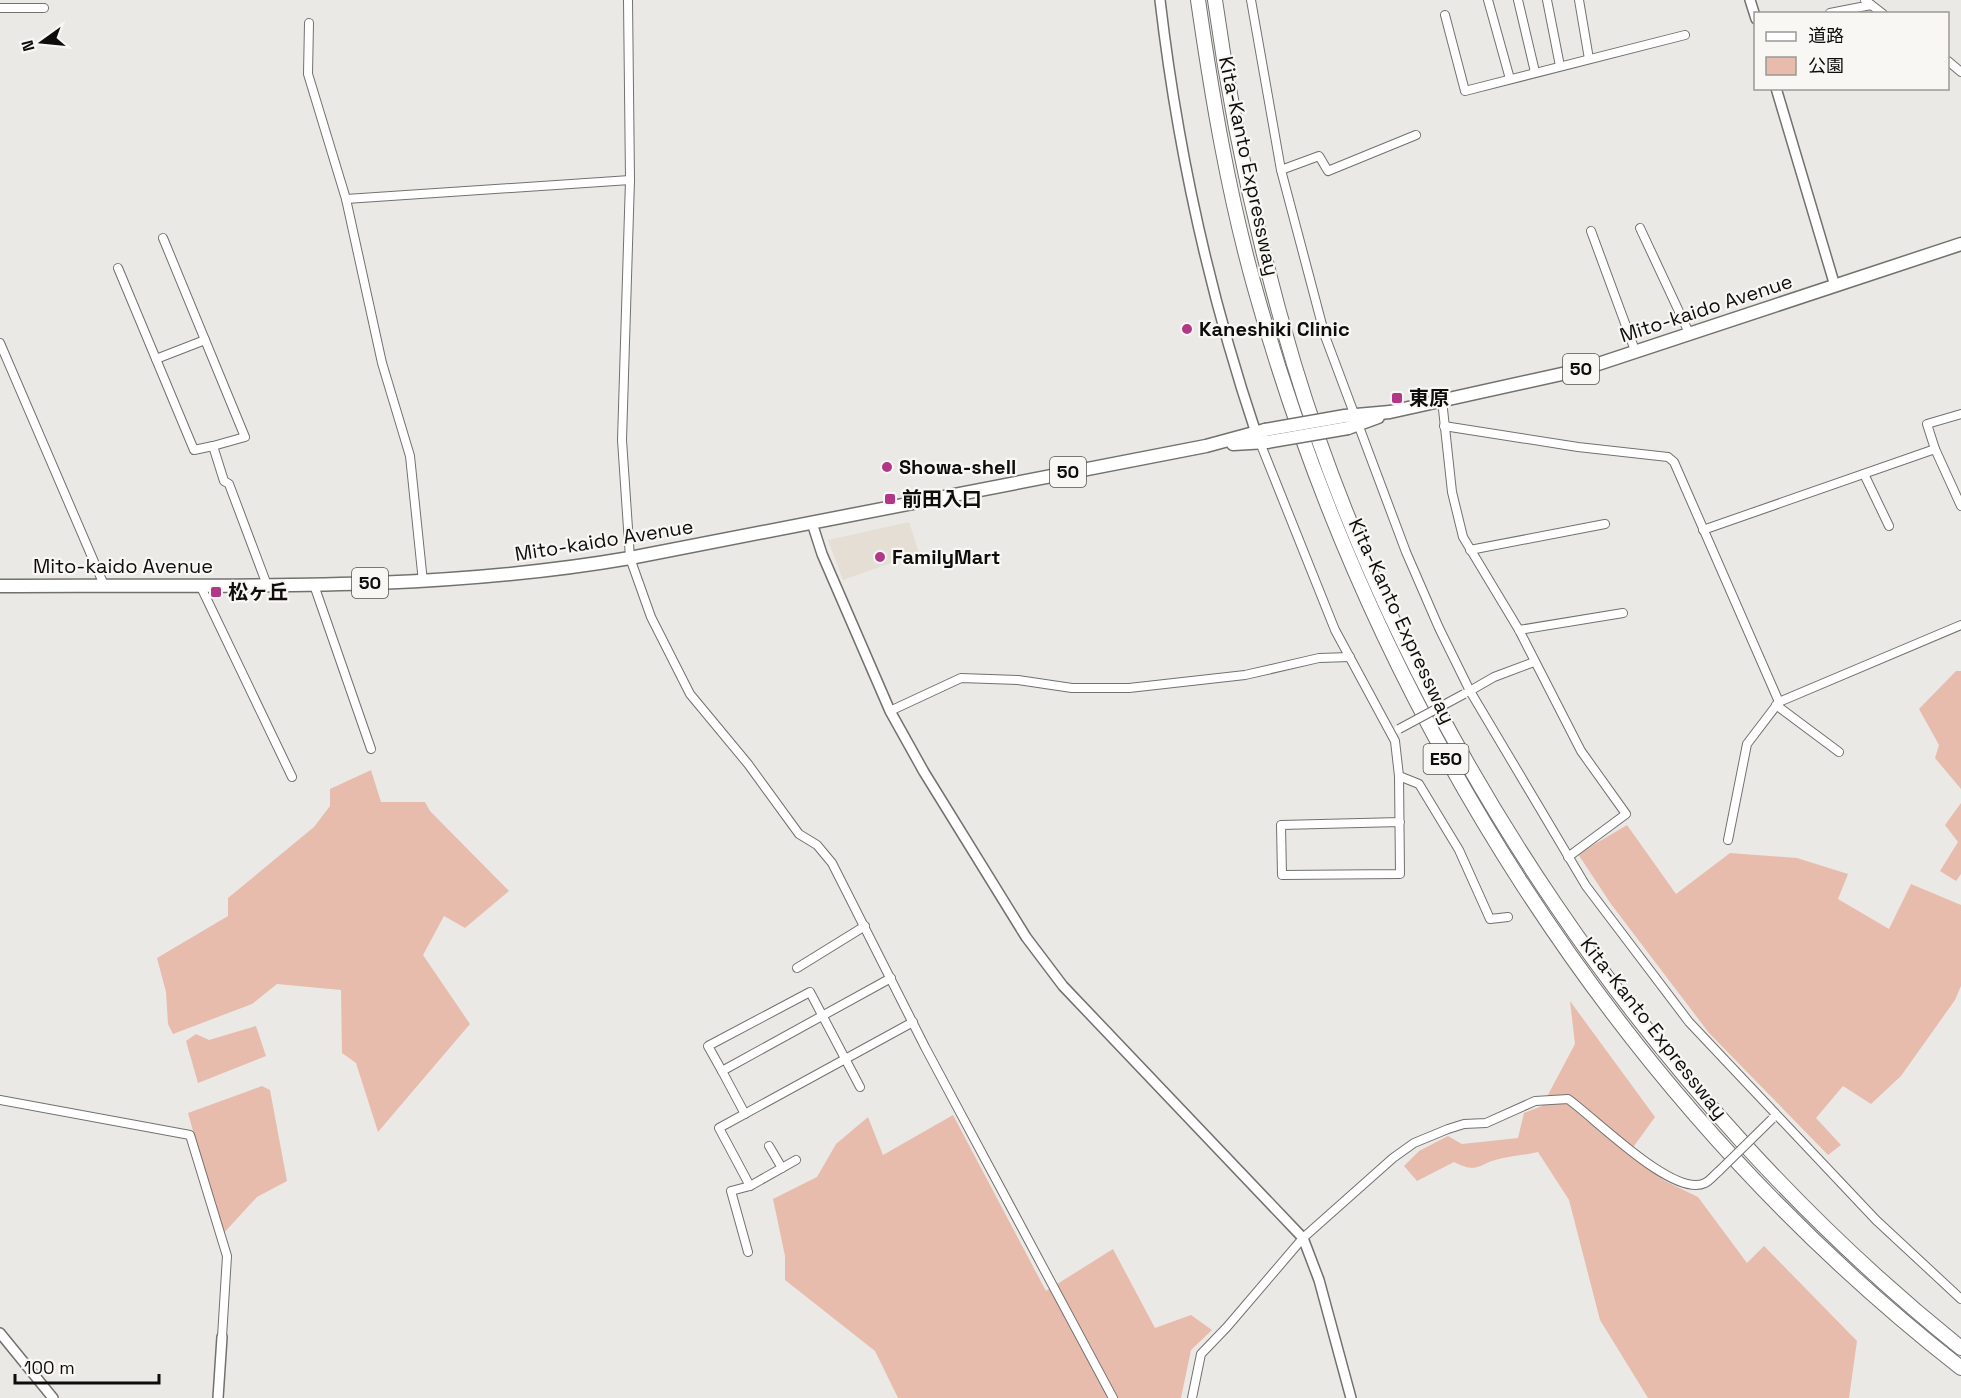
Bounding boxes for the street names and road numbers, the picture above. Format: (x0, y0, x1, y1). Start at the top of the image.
street label: Kita-Kanto Expressway (1213, 54, 1285, 278)
street label: Mito-kaido Avenue (1616, 268, 1796, 348)
road number: 50 (1563, 354, 1599, 384)
road number: 50 (1050, 457, 1086, 487)
street label: Mito-kaido Avenue (513, 513, 695, 567)
street label: Kita-Kanto Expressway (1343, 514, 1461, 728)
street label: Mito-kaido Avenue (33, 553, 213, 579)
road number: 50 (352, 568, 388, 598)
road number: E50 (1424, 744, 1468, 774)
street label: Kita-Kanto Expressway (1575, 932, 1733, 1124)

